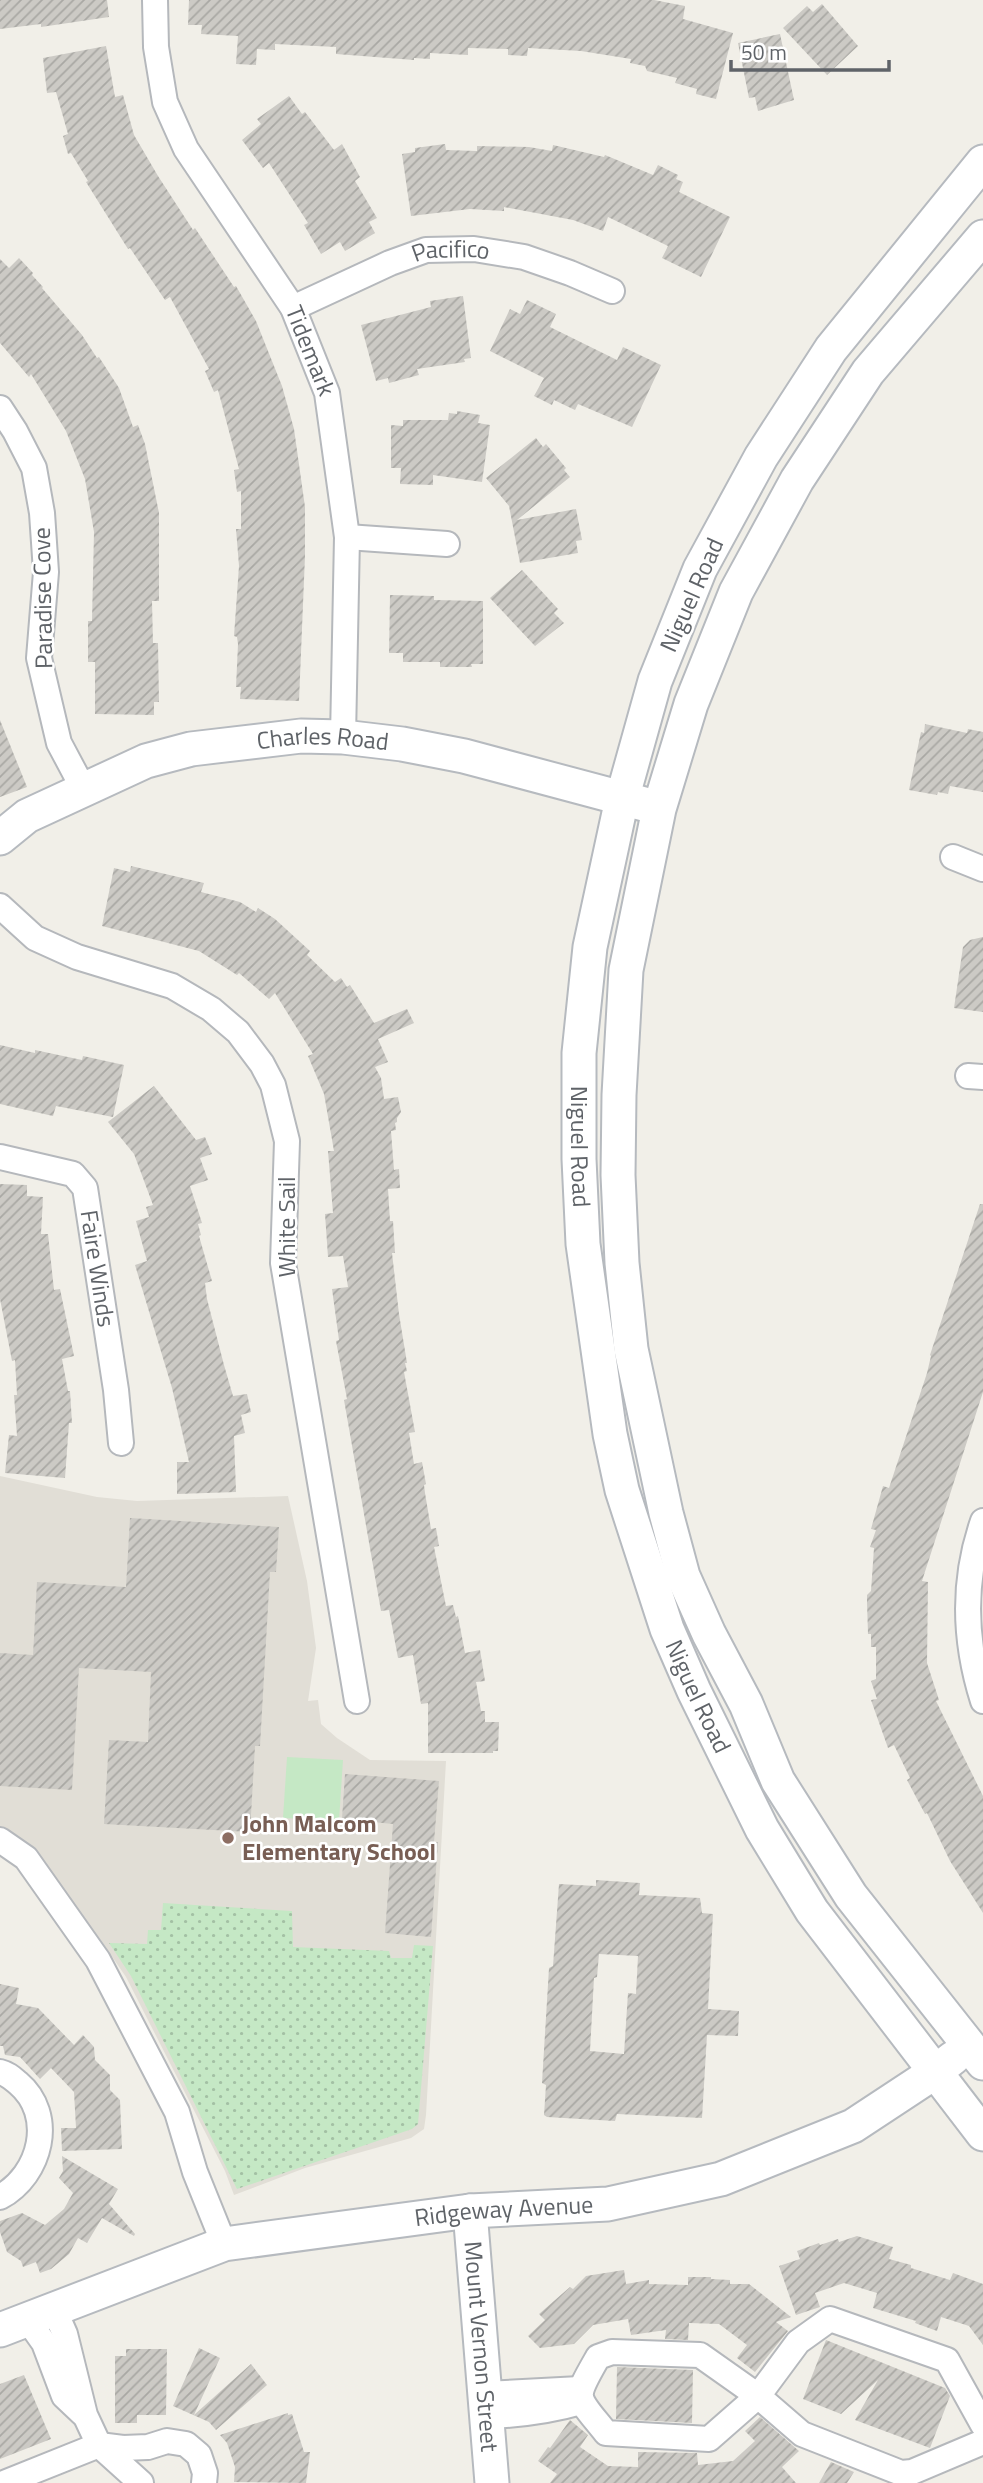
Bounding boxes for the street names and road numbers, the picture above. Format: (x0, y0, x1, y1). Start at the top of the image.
street label: Pacifico (406, 230, 493, 271)
street label: Tidemark (277, 300, 346, 402)
street label: Paradise Cove (23, 527, 61, 669)
street label: Niguel Road (650, 532, 732, 657)
street label: Charles Road (255, 717, 391, 759)
street label: Niguel Road (562, 1086, 600, 1208)
street label: White Sail (268, 1176, 304, 1278)
street label: Faire Winds (72, 1208, 125, 1330)
street label: Niguel Road (657, 1634, 741, 1759)
street label: Ridgeway Avenue (412, 2186, 594, 2235)
street label: Mount Vernon Street (455, 2240, 508, 2454)

